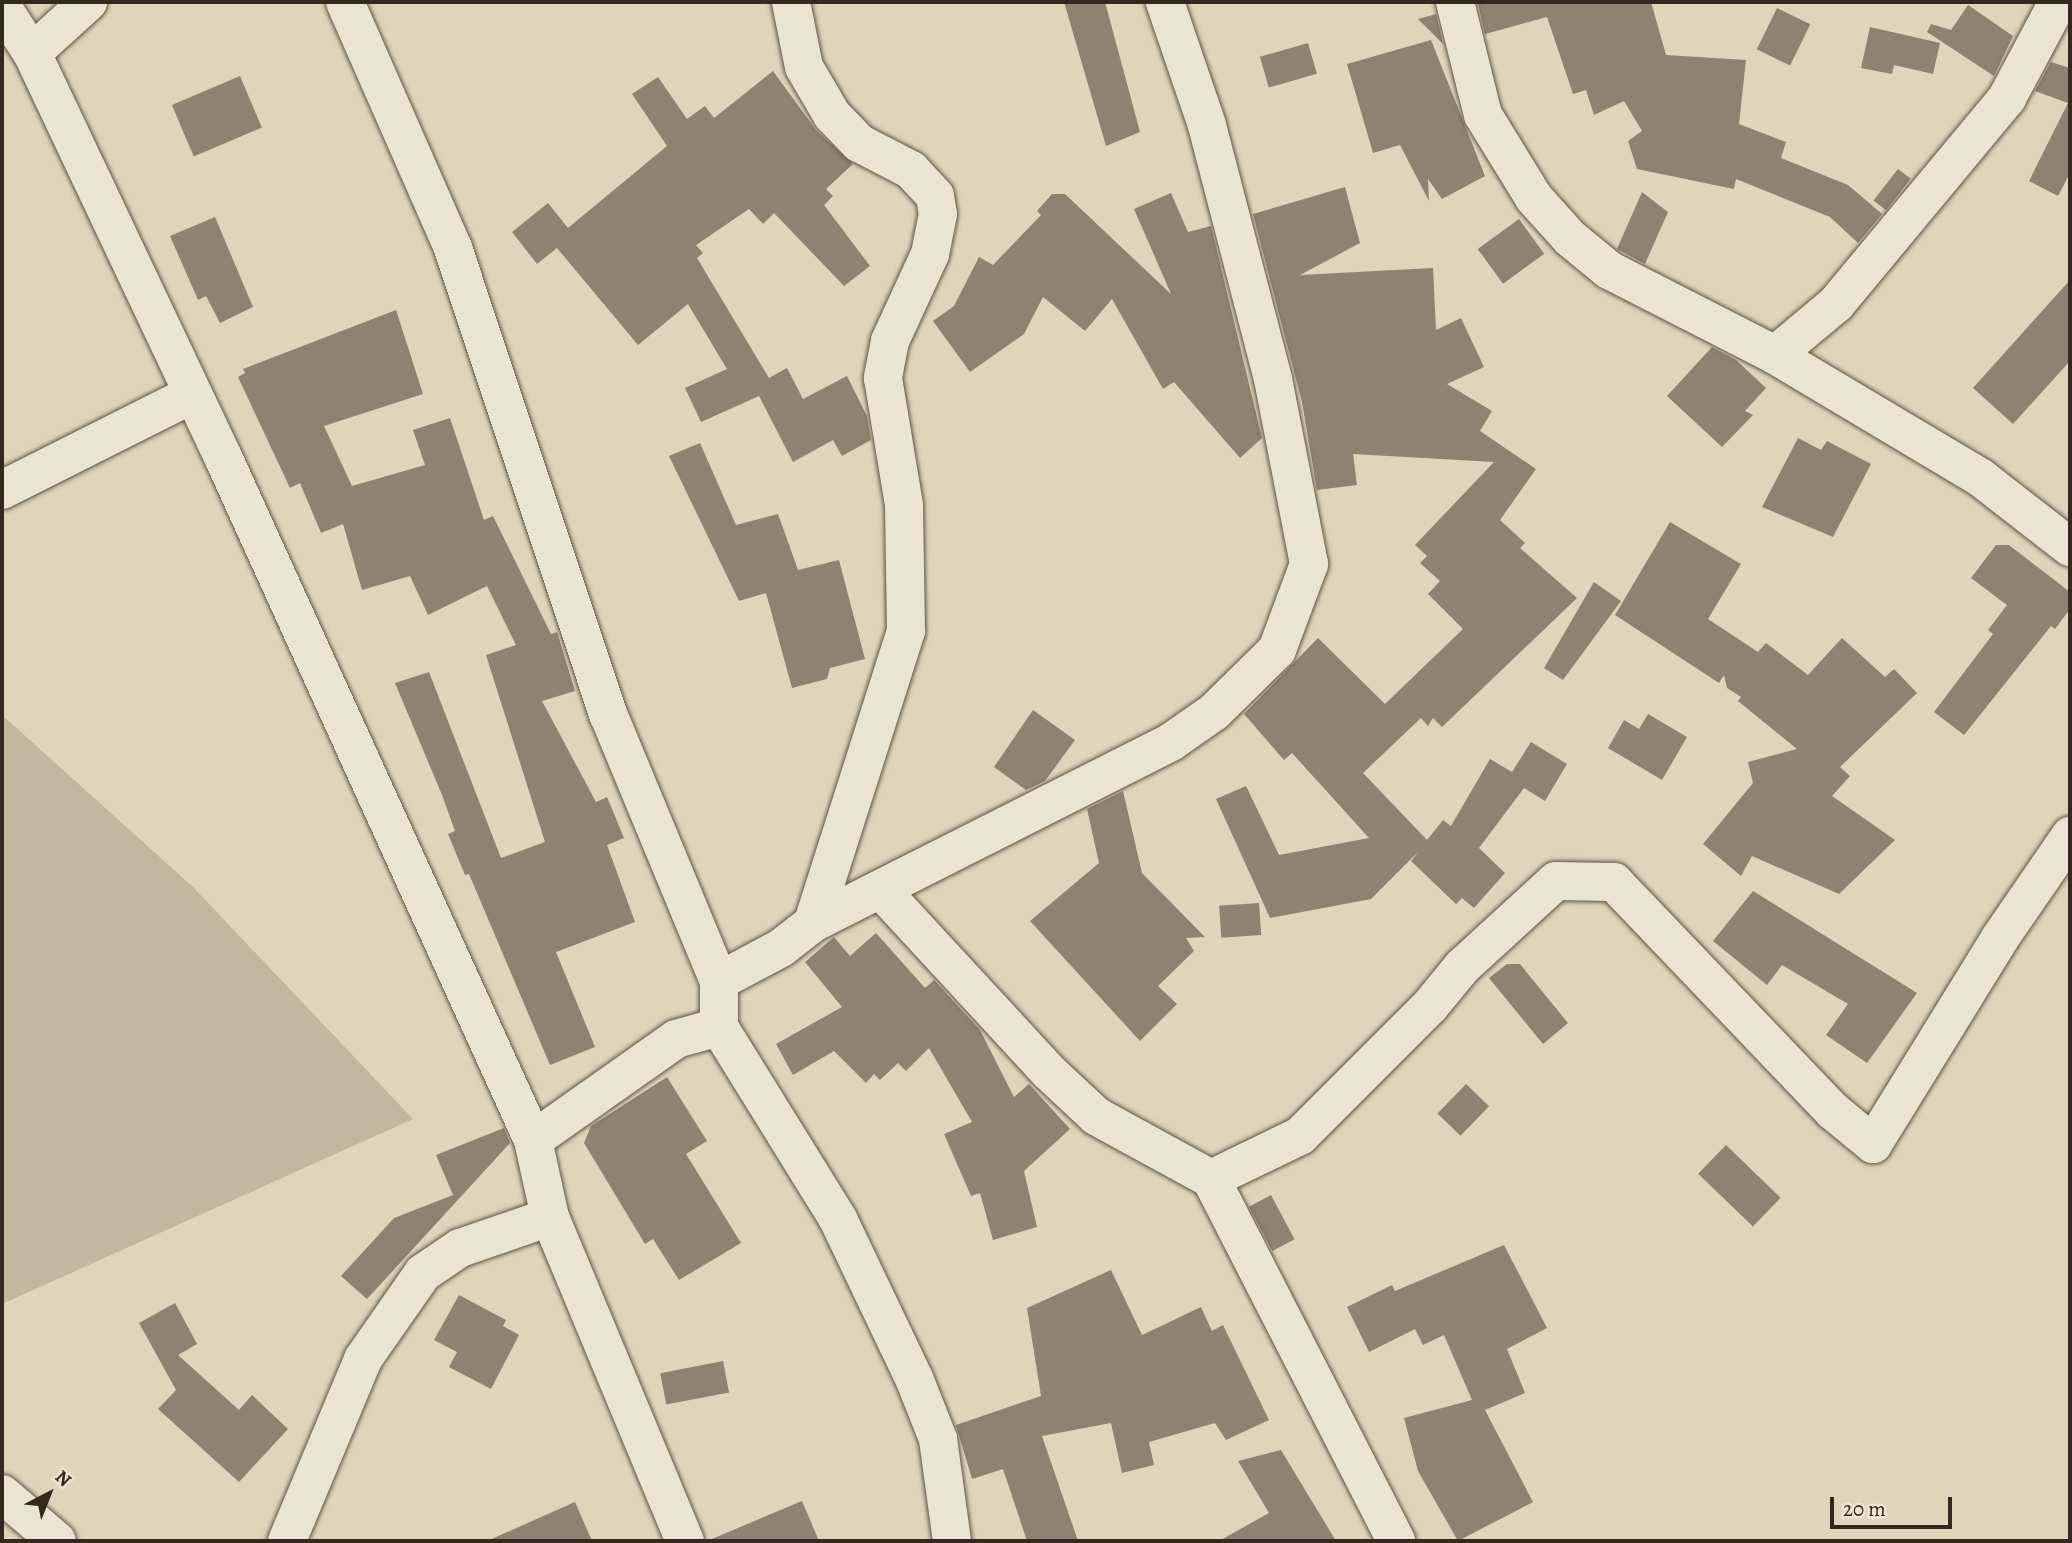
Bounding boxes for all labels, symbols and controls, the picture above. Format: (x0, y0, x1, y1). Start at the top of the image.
north arrow (14, 1459, 84, 1529)
text: N (49, 1464, 77, 1493)
scale bar (1834, 1484, 1956, 1528)
text: 20 m (1843, 1495, 1886, 1523)

